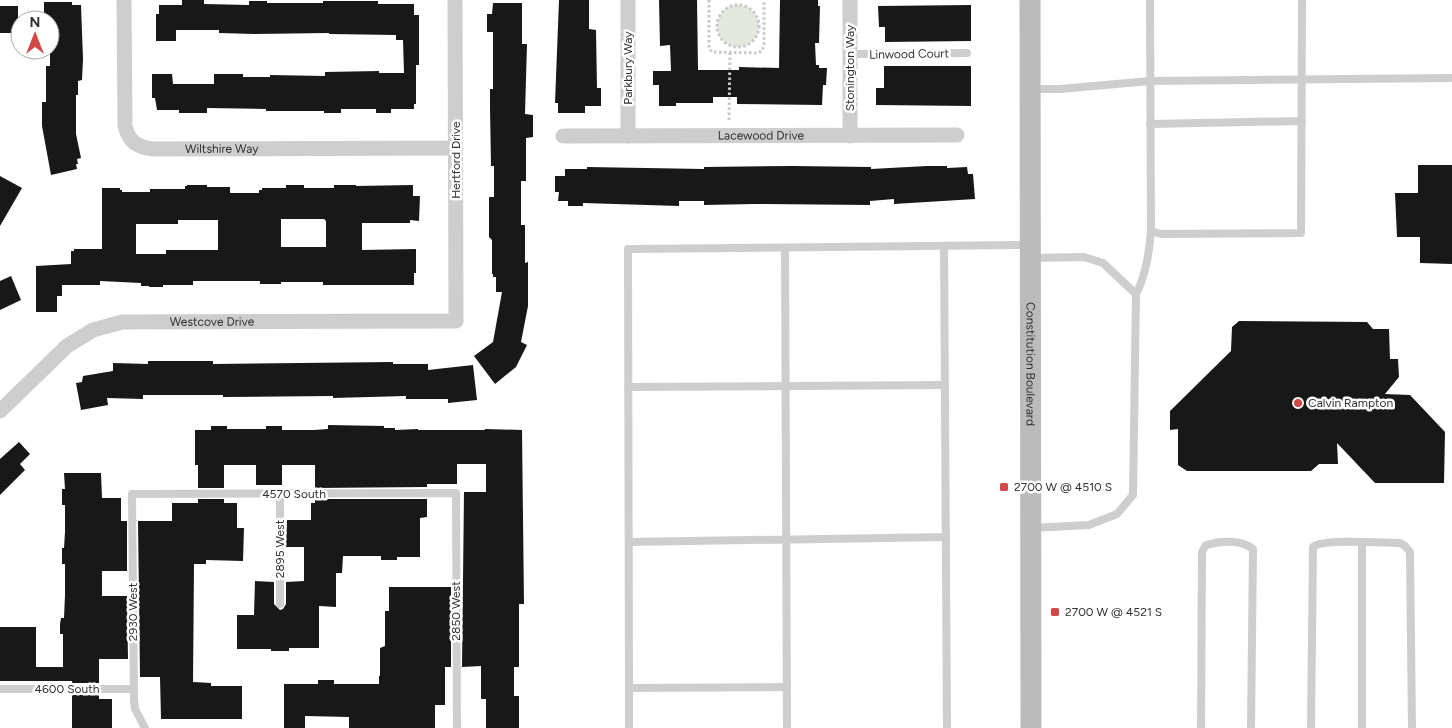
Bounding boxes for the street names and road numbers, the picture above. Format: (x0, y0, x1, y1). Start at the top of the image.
street label: Stonington Way (843, 24, 857, 111)
street label: Parkbury Way (621, 31, 635, 105)
street label: Linwood Court (869, 46, 949, 62)
street label: Hertford Drive (449, 121, 463, 199)
street label: Lacewood Drive (718, 128, 805, 143)
street label: Wiltshire Way (185, 142, 259, 156)
street label: Constitution Boulevard (1023, 302, 1038, 426)
street label: Westcove Drive (170, 315, 255, 329)
street label: 4570 South (262, 487, 326, 501)
street label: 2895 West (273, 519, 287, 578)
street label: 2850 West (449, 581, 463, 641)
street label: 2930 West (126, 582, 140, 641)
street label: 4600 South (35, 682, 100, 696)

